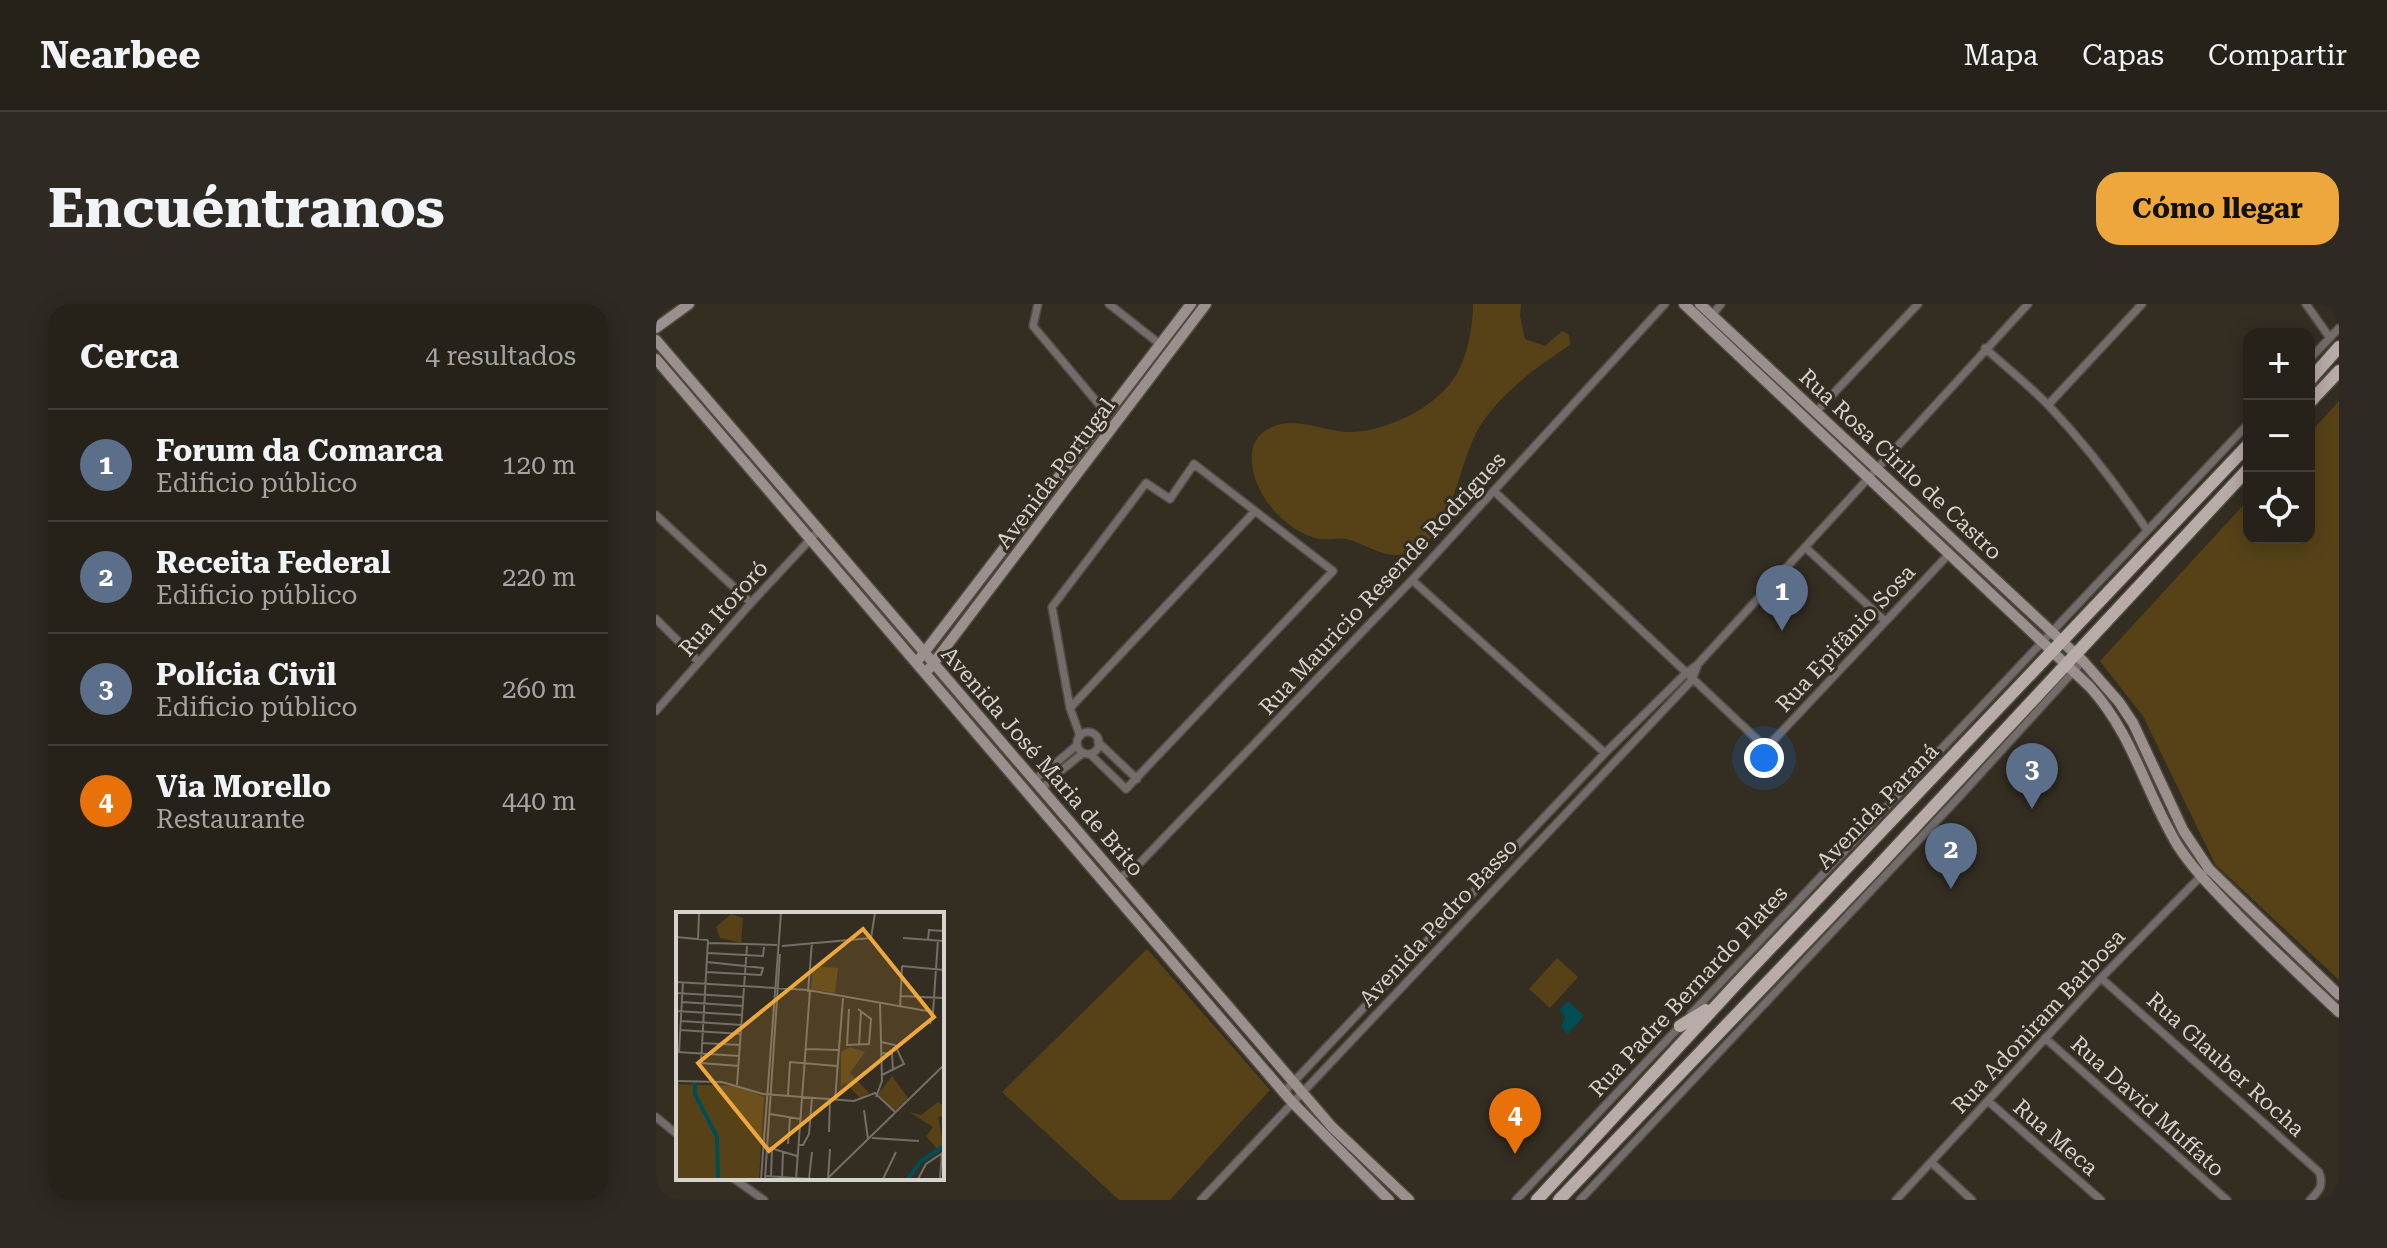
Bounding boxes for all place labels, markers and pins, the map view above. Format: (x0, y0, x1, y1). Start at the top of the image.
pin: 1 (1756, 565, 1808, 631)
pin: 3 (2006, 743, 2058, 809)
pin: 2 (1925, 823, 1977, 889)
pin: 4 (1489, 1088, 1541, 1154)

